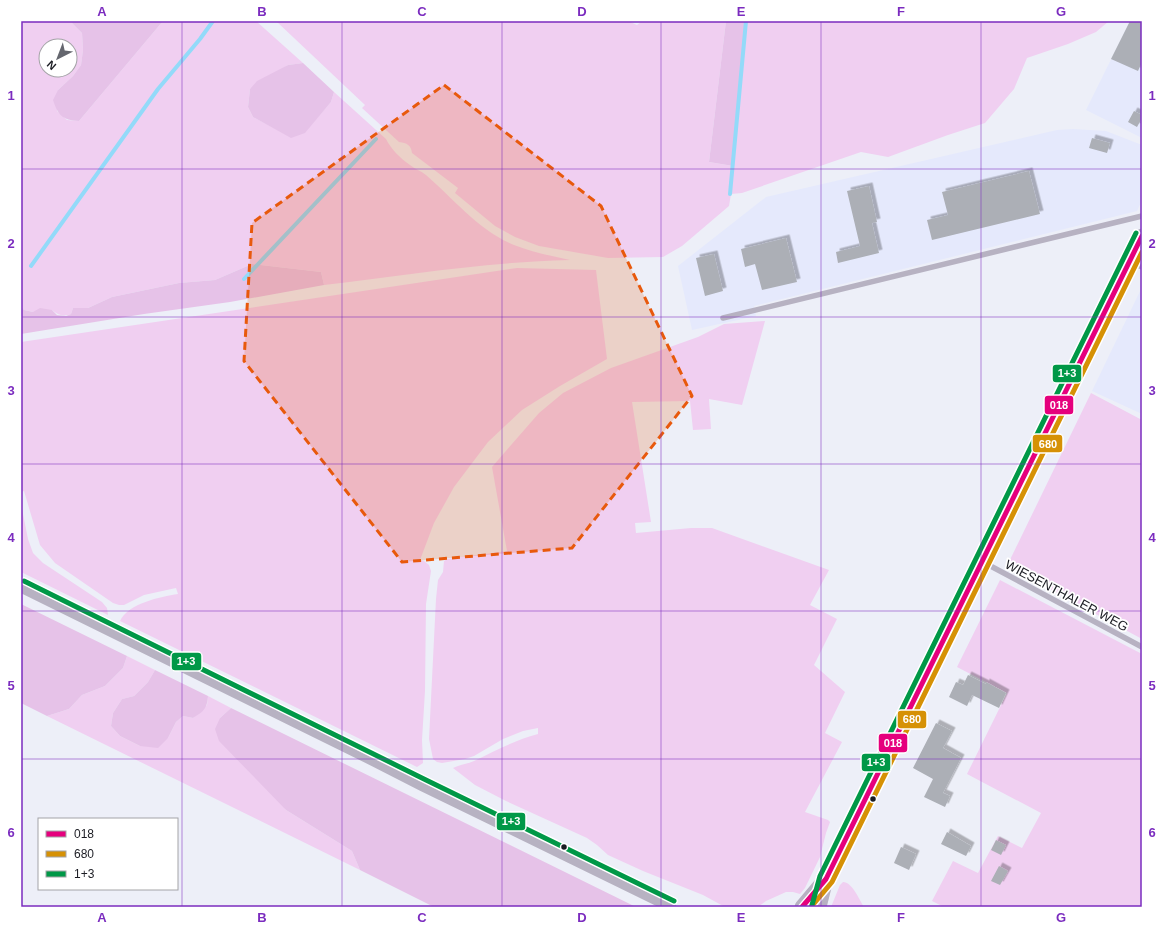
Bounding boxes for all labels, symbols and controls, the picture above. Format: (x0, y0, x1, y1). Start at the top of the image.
text: A (97, 4, 107, 19)
text: B (257, 4, 267, 19)
text: C (417, 4, 427, 19)
text: D (577, 4, 587, 19)
text: E (737, 4, 746, 19)
text: F (897, 4, 905, 19)
text: G (1056, 4, 1066, 19)
north arrow (38, 38, 78, 78)
text: N (44, 58, 58, 73)
text: 1 (7, 88, 15, 103)
text: 1 (1148, 88, 1156, 103)
text: 2 (7, 236, 15, 251)
text: 2 (1148, 236, 1156, 251)
line badge: 1+3 (1052, 364, 1082, 383)
text: 1+3 (1058, 367, 1076, 379)
text: 3 (7, 383, 15, 398)
text: 3 (1148, 383, 1156, 398)
line badge: 018 (1044, 395, 1074, 415)
text: 018 (1050, 399, 1068, 411)
line badge: 680 (1032, 434, 1063, 453)
text: 680 (1039, 438, 1057, 450)
text: 4 (7, 530, 15, 545)
text: 4 (1148, 530, 1156, 545)
street label: WIESENTHALER WEG (1003, 557, 1131, 634)
line badge: 1+3 (171, 652, 202, 671)
text: 1+3 (177, 655, 195, 667)
text: 5 (7, 678, 15, 693)
text: 5 (1148, 678, 1156, 693)
line badge: 680 (897, 710, 927, 729)
text: 680 (903, 713, 921, 725)
line badge: 018 (878, 733, 908, 753)
text: 018 (884, 737, 902, 749)
line badge: 1+3 (861, 753, 891, 772)
text: 1+3 (867, 756, 885, 768)
unlabelled marker (868, 794, 878, 804)
line badge: 1+3 (496, 812, 526, 831)
text: 1+3 (502, 815, 520, 827)
legend (38, 818, 178, 890)
text: 6 (7, 825, 15, 840)
text: 6 (1148, 825, 1156, 840)
text: 018 (74, 827, 94, 841)
unlabelled marker (559, 842, 569, 852)
text: 680 (74, 847, 94, 861)
text: 1+3 (74, 867, 95, 881)
text: A (97, 910, 107, 925)
text: B (257, 910, 267, 925)
text: C (417, 910, 427, 925)
text: D (577, 910, 587, 925)
text: E (737, 910, 746, 925)
text: F (897, 910, 905, 925)
text: G (1056, 910, 1066, 925)

